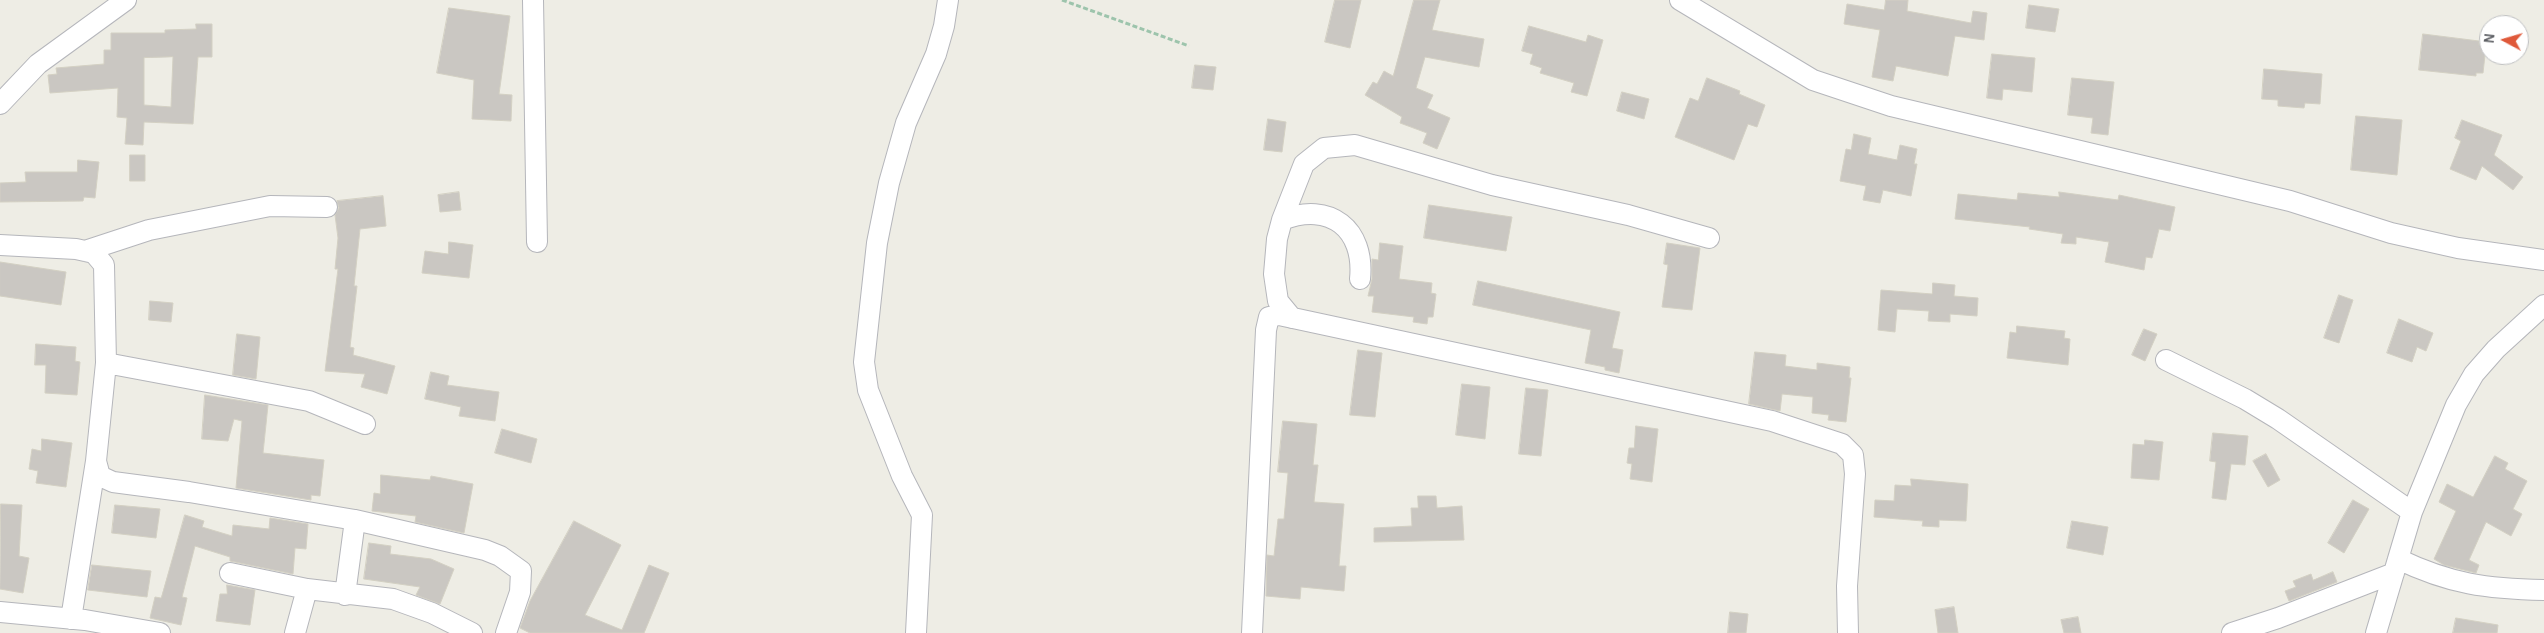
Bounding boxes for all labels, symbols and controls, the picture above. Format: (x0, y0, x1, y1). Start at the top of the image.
north arrow (2479, 15, 2529, 65)
text: N (2483, 33, 2498, 44)

